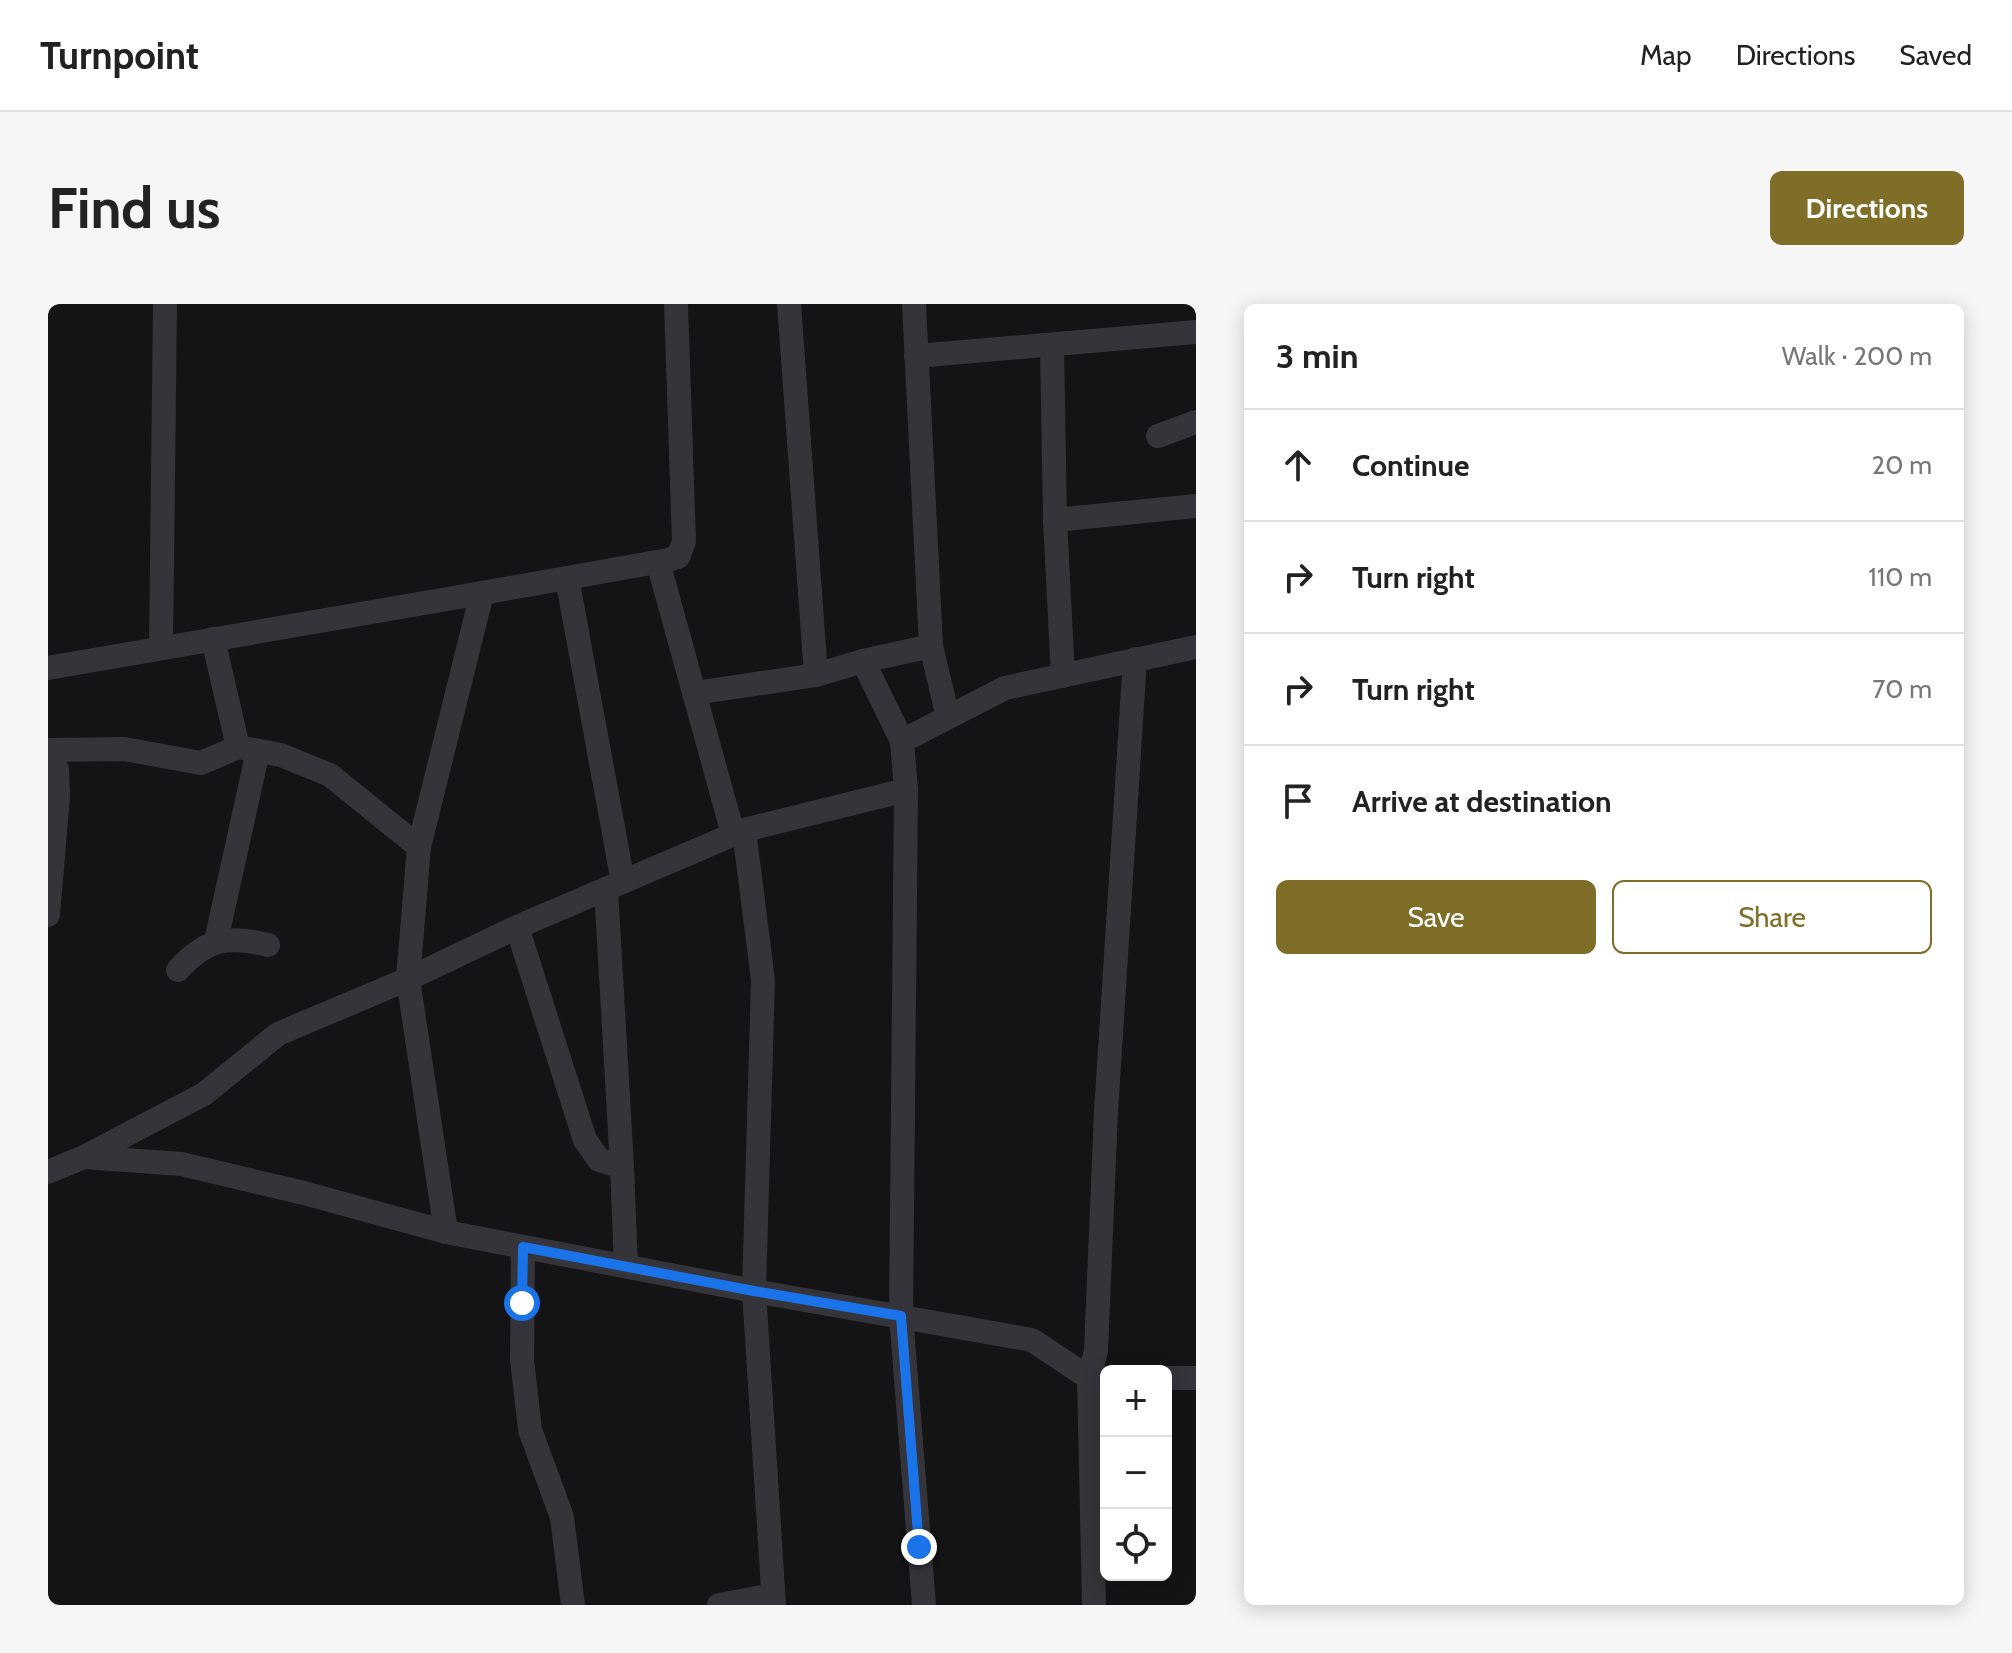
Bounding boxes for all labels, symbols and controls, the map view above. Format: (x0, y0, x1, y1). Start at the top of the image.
text: Turnpoint (40, 32, 199, 79)
text: Map (1640, 38, 1692, 72)
text: Directions (1736, 38, 1855, 72)
text: Saved (1899, 38, 1972, 72)
button: Directions (1770, 171, 1964, 245)
text: Find us (48, 174, 221, 242)
text: 3 min (1276, 335, 1358, 377)
text: Walk · 200 m (1782, 340, 1932, 372)
icon: ahead (1276, 443, 1320, 487)
text: Continue (1352, 447, 1469, 484)
text: 20 m (1872, 449, 1932, 481)
icon: right (1276, 555, 1320, 599)
text: Turn right (1352, 559, 1475, 596)
text: 110 m (1868, 561, 1932, 593)
icon: right (1276, 667, 1320, 711)
text: Turn right (1352, 671, 1475, 708)
text: 70 m (1872, 673, 1932, 705)
icon: arrive (1276, 779, 1320, 823)
text: Arrive at destination (1352, 783, 1612, 820)
button: Save (1276, 880, 1596, 954)
button: Share (1612, 880, 1932, 954)
route start (504, 1285, 540, 1321)
map controls (1100, 1365, 1172, 1581)
button: + (1100, 1365, 1172, 1437)
button: − (1100, 1437, 1172, 1509)
button: locate (1100, 1509, 1172, 1581)
route end (901, 1529, 937, 1565)

